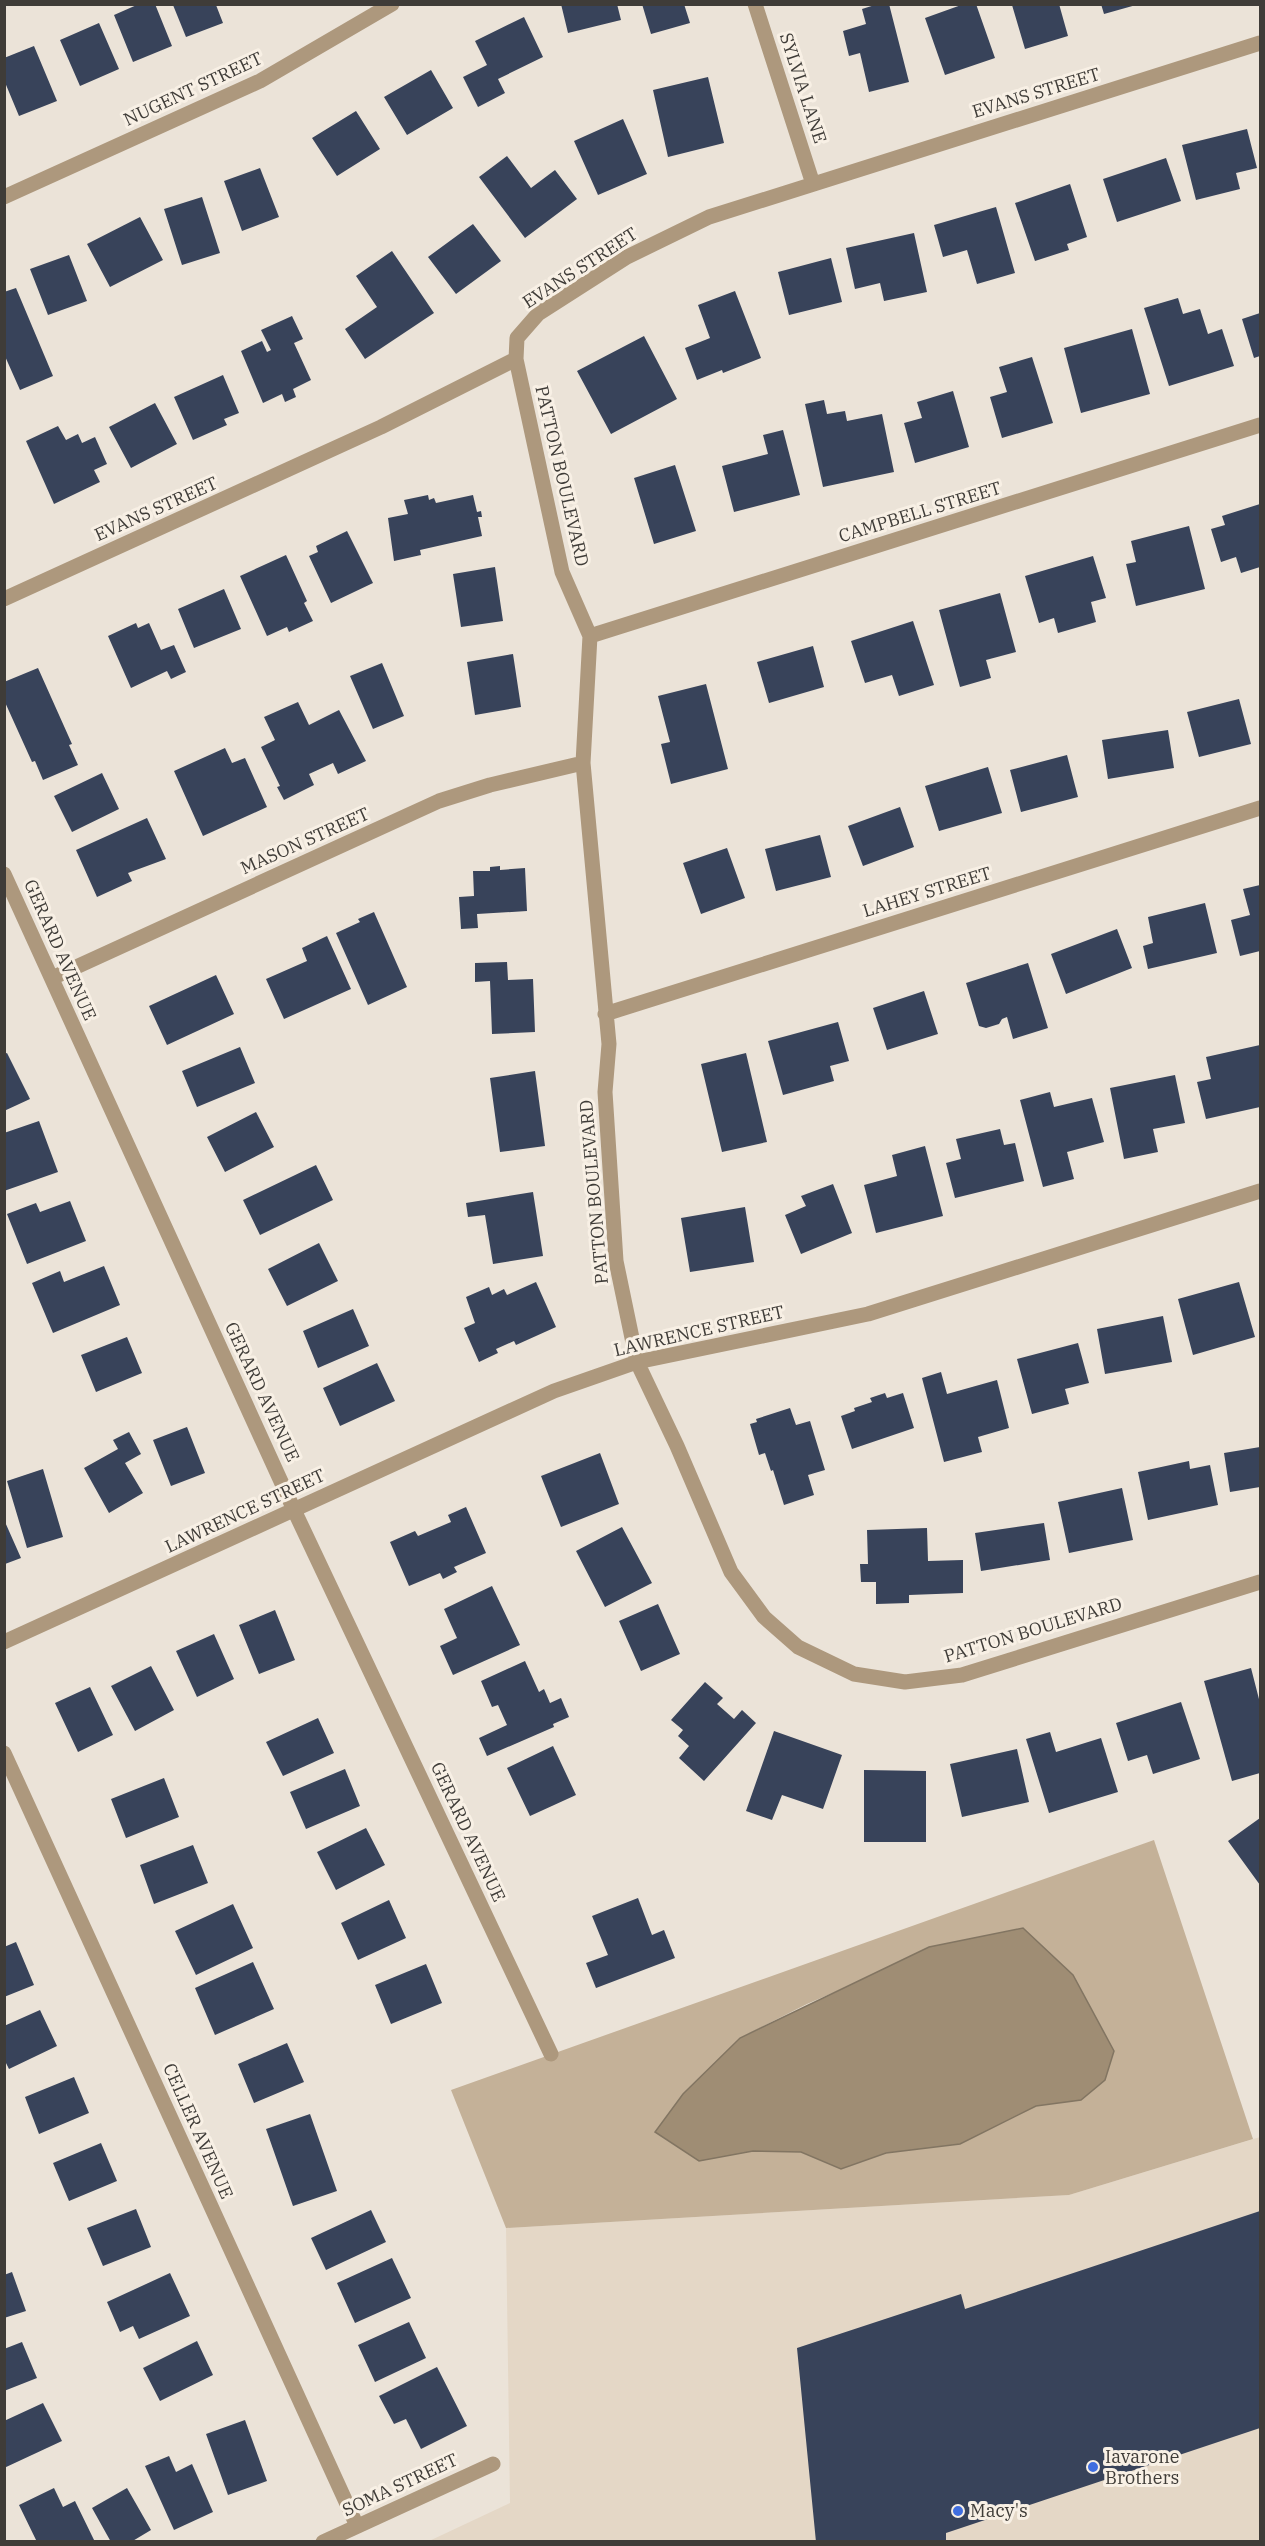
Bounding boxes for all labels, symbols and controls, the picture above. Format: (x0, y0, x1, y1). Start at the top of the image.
street label: SYLVIA LANE (775, 30, 832, 146)
street label: NUGENT STREET (120, 46, 266, 131)
street label: EVANS STREET (969, 62, 1103, 123)
street label: EVANS STREET (518, 222, 642, 313)
street label: PATTON BOULEVARD (530, 383, 595, 569)
street label: EVANS STREET (91, 471, 221, 546)
street label: CAMPBELL STREET (836, 476, 1004, 547)
street label: MASON STREET (237, 802, 373, 879)
street label: LAHEY STREET (860, 861, 994, 922)
street label: GERARD AVENUE (19, 876, 102, 1024)
street label: PATTON BOULEVARD (574, 1099, 613, 1285)
street label: LAWRENCE STREET (612, 1300, 787, 1361)
street label: GERARD AVENUE (220, 1318, 305, 1465)
street label: LAWRENCE STREET (161, 1463, 329, 1558)
street label: PATTON BOULEVARD (941, 1591, 1125, 1668)
street label: GERARD AVENUE (426, 1758, 511, 1905)
street label: CELLER AVENUE (158, 2059, 239, 2202)
place label: Iavarone Brothers (1105, 2445, 1179, 2489)
street label: SOMA STREET (338, 2448, 461, 2521)
marker: Iavarone Brothers (1086, 2460, 1100, 2474)
place label: Macy's (970, 2499, 1028, 2522)
marker: Macy's (951, 2504, 965, 2518)

